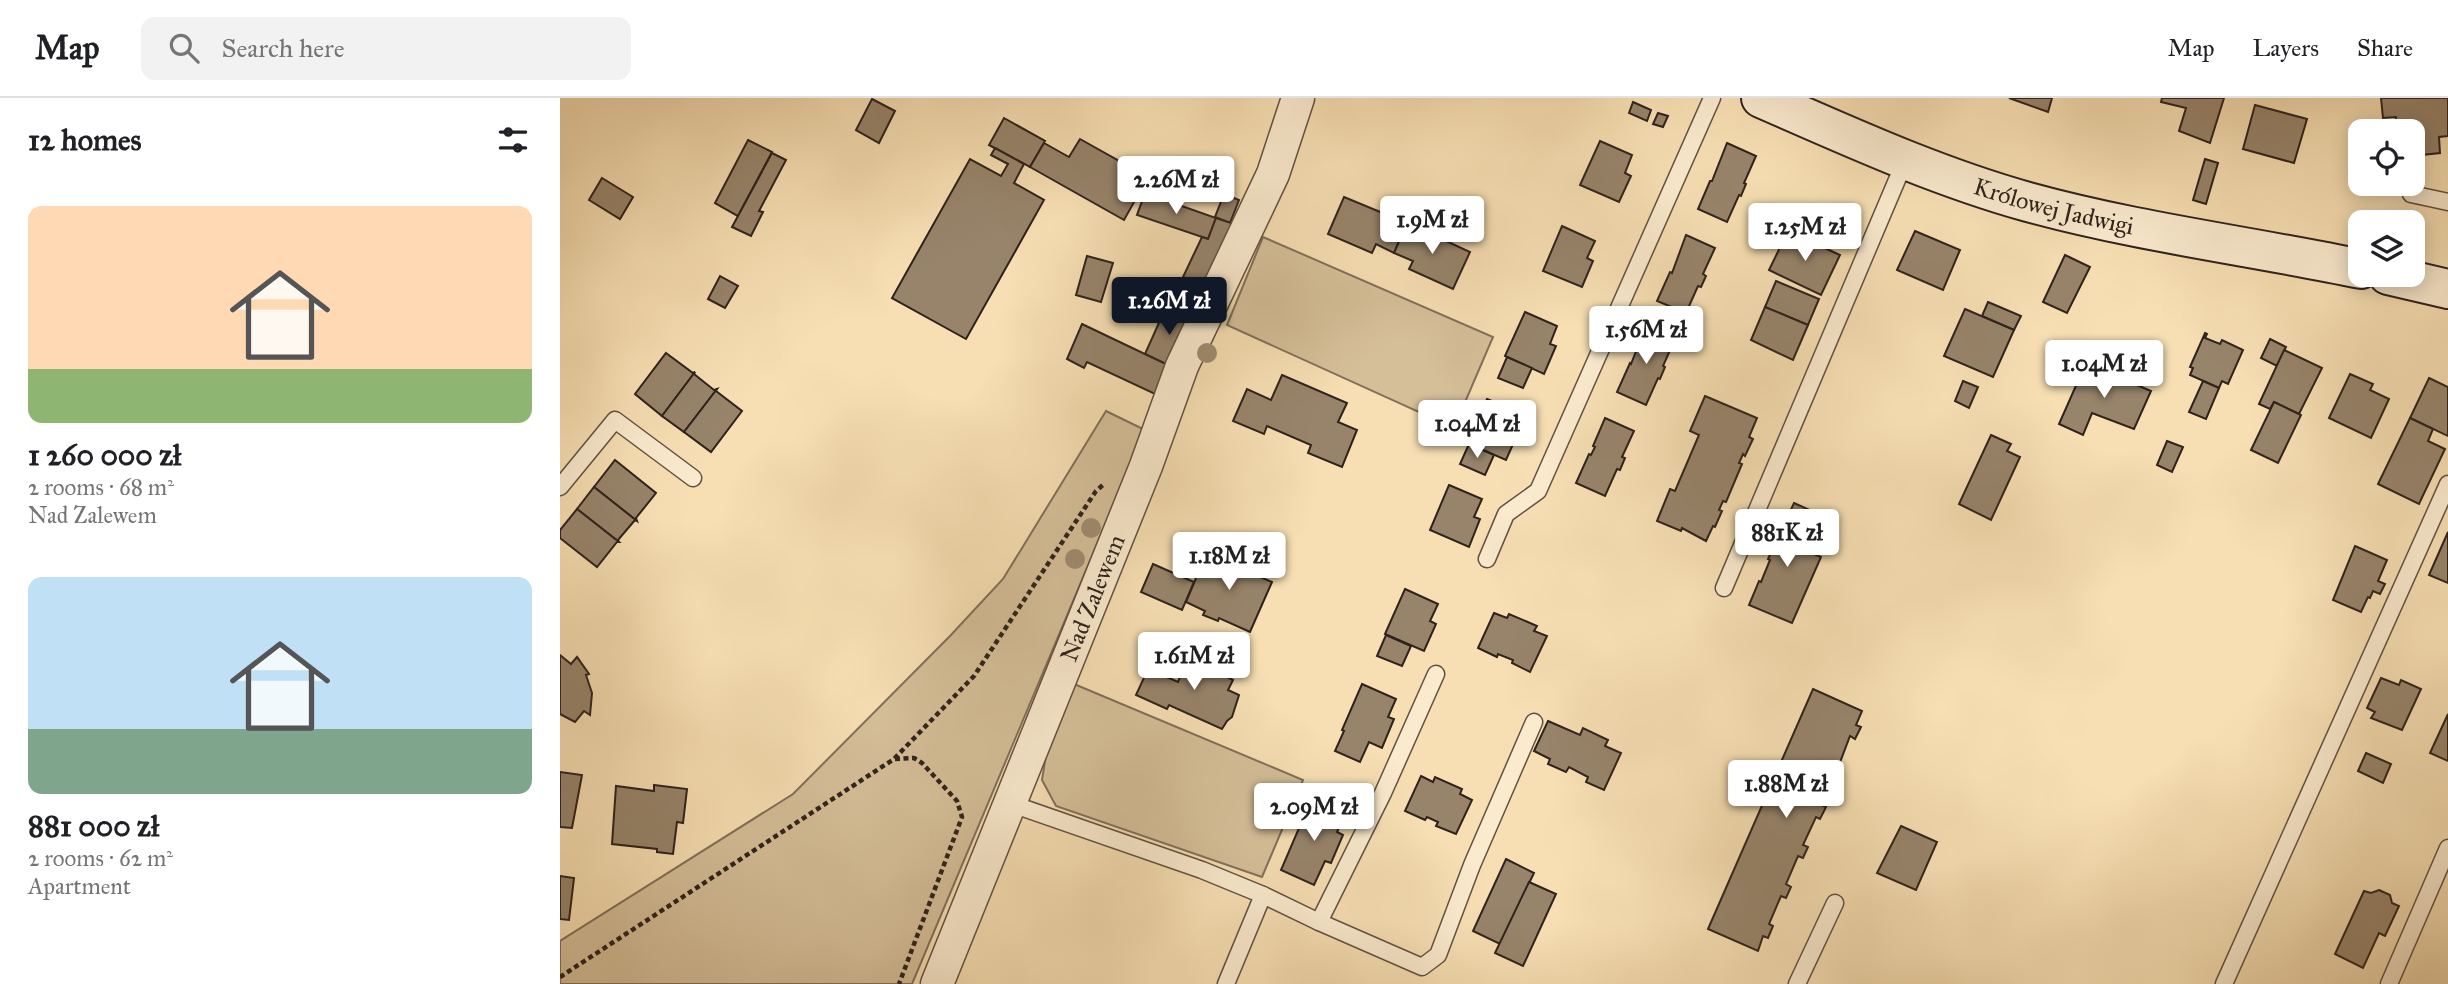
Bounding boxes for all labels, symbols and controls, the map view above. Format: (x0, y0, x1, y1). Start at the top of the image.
search box (141, 17, 631, 80)
text: Map (35, 28, 99, 68)
icon: search (165, 29, 203, 67)
text: Search here (221, 32, 345, 64)
text: Map (2168, 33, 2215, 63)
text: Layers (2253, 33, 2319, 63)
text: Share (2357, 33, 2413, 63)
map controls (2348, 119, 2425, 287)
button: locate (2348, 119, 2425, 196)
icon: filters (494, 121, 532, 159)
text: 12 homes (28, 122, 141, 158)
pin: 2.26M zł (1104, 156, 1248, 216)
text: 2.26M zł (1133, 165, 1219, 193)
street label: Królowej Jadwigi (1970, 171, 2137, 241)
pin: 1.9M zł (1367, 197, 1497, 256)
pin: 1.25M zł (1733, 204, 1877, 263)
text: 1.9M zł (1396, 205, 1468, 233)
button: layers (2348, 210, 2425, 287)
text: 1.25M zł (1764, 212, 1846, 240)
icon: home (217, 252, 343, 378)
pin: 1.26M zł (1097, 278, 1241, 337)
text: 1.26M zł (1128, 286, 1210, 314)
pin: 1.56M zł (1574, 306, 1718, 366)
text: 1.56M zł (1605, 315, 1687, 343)
pin: 1.04M zł (2032, 341, 2176, 400)
text: 1.04M zł (2061, 349, 2147, 377)
pin: 1.04M zł (1405, 400, 1549, 460)
text: 1.04M zł (1434, 409, 1520, 437)
text: 1 260 000 zł (28, 437, 181, 473)
text: 2 rooms · 68 m² (28, 473, 174, 501)
text: Nad Zalewem (28, 501, 157, 529)
pin: 881K zł (1722, 510, 1852, 569)
text: 881K zł (1751, 518, 1823, 546)
street label: Nad Zalewem (1054, 530, 1132, 666)
pin: 1.18M zł (1157, 532, 1301, 592)
text: 1.18M zł (1189, 541, 1269, 569)
icon: home (217, 623, 343, 749)
pin: 1.61M zł (1122, 632, 1266, 692)
text: 1.61M zł (1154, 641, 1234, 669)
pin: 1.88M zł (1714, 760, 1858, 820)
text: 1.88M zł (1744, 769, 1828, 797)
pin: 2.09M zł (1242, 784, 1386, 843)
text: 2.09M zł (1270, 792, 1358, 820)
text: 881 000 zł (28, 808, 159, 844)
text: 2 rooms · 62 m² (28, 844, 173, 872)
text: Apartment (28, 872, 131, 900)

